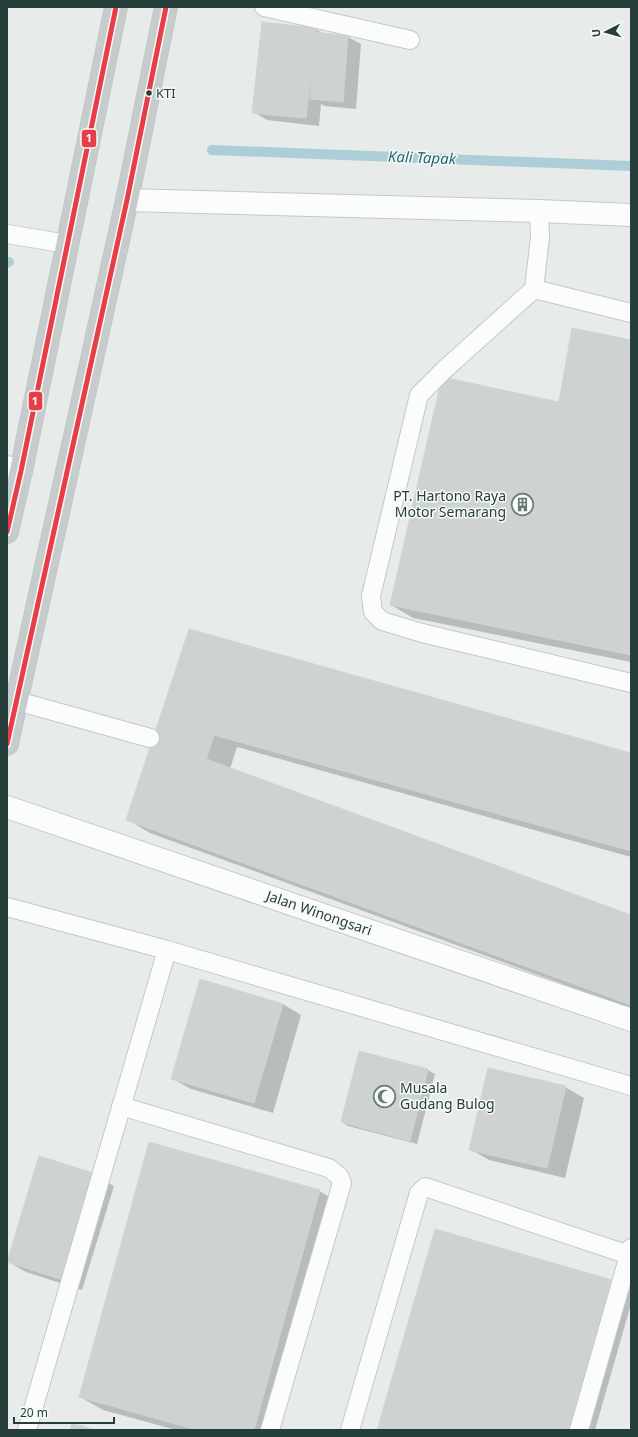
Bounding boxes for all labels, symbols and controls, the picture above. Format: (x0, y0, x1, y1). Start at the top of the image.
north arrow (586, 12, 626, 52)
text: U (588, 28, 603, 38)
place label: KTI (156, 84, 176, 102)
marker: KTI (144, 88, 154, 98)
line badge: 1 (81, 129, 97, 148)
text: 1 (86, 130, 92, 145)
water label: Kali Tapak (388, 146, 457, 168)
line badge: 1 (28, 391, 43, 411)
text: 1 (32, 393, 38, 408)
place label: PT. Hartono Raya Motor Semarang (393, 486, 506, 521)
building icon: PT. Hartono Raya Motor Semarang (509, 491, 535, 517)
street label: Jalan Winongsari (262, 885, 374, 939)
place label: Musala Gudang Bulog (400, 1078, 495, 1113)
mosque icon: Musala Gudang Bulog (371, 1083, 397, 1109)
scale bar (14, 1399, 114, 1425)
text: 20 m (20, 1404, 48, 1421)

